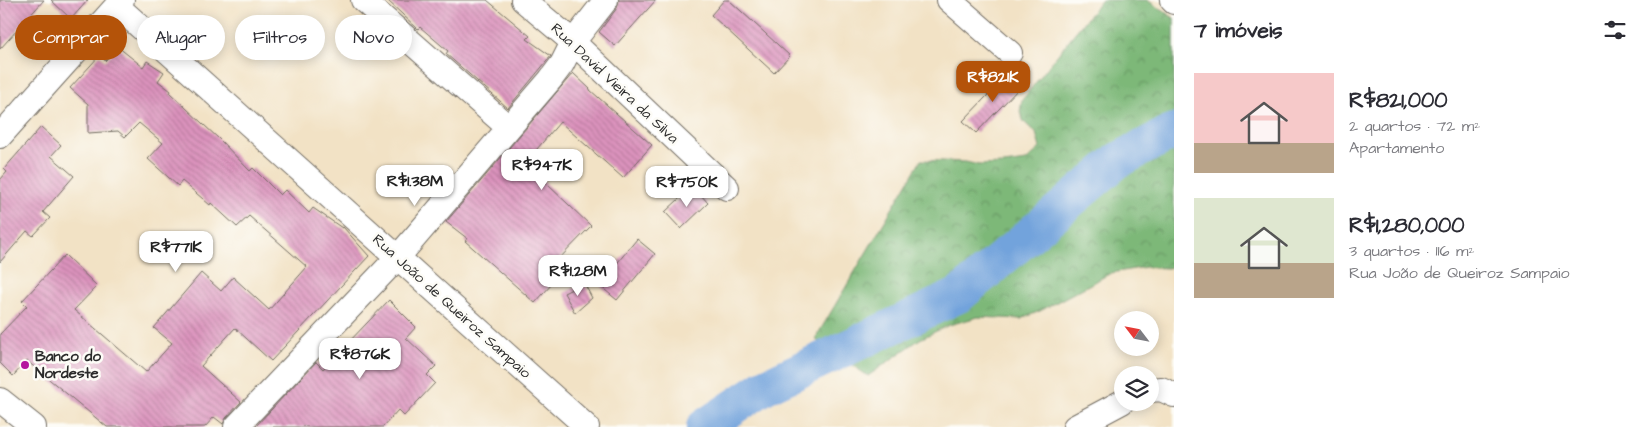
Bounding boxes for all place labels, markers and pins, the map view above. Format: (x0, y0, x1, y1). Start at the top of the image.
pin: R$821K (952, 61, 1034, 103)
pin: R$947K (501, 148, 583, 191)
pin: R$1.38M (369, 164, 461, 207)
pin: R$750K (646, 166, 728, 208)
pin: R$771K (135, 230, 217, 273)
pin: R$1.28M (532, 254, 624, 297)
pin: R$876K (319, 338, 401, 380)
place label: Banco do Nordeste (35, 346, 101, 384)
marker: Banco do Nordeste (19, 359, 31, 371)

